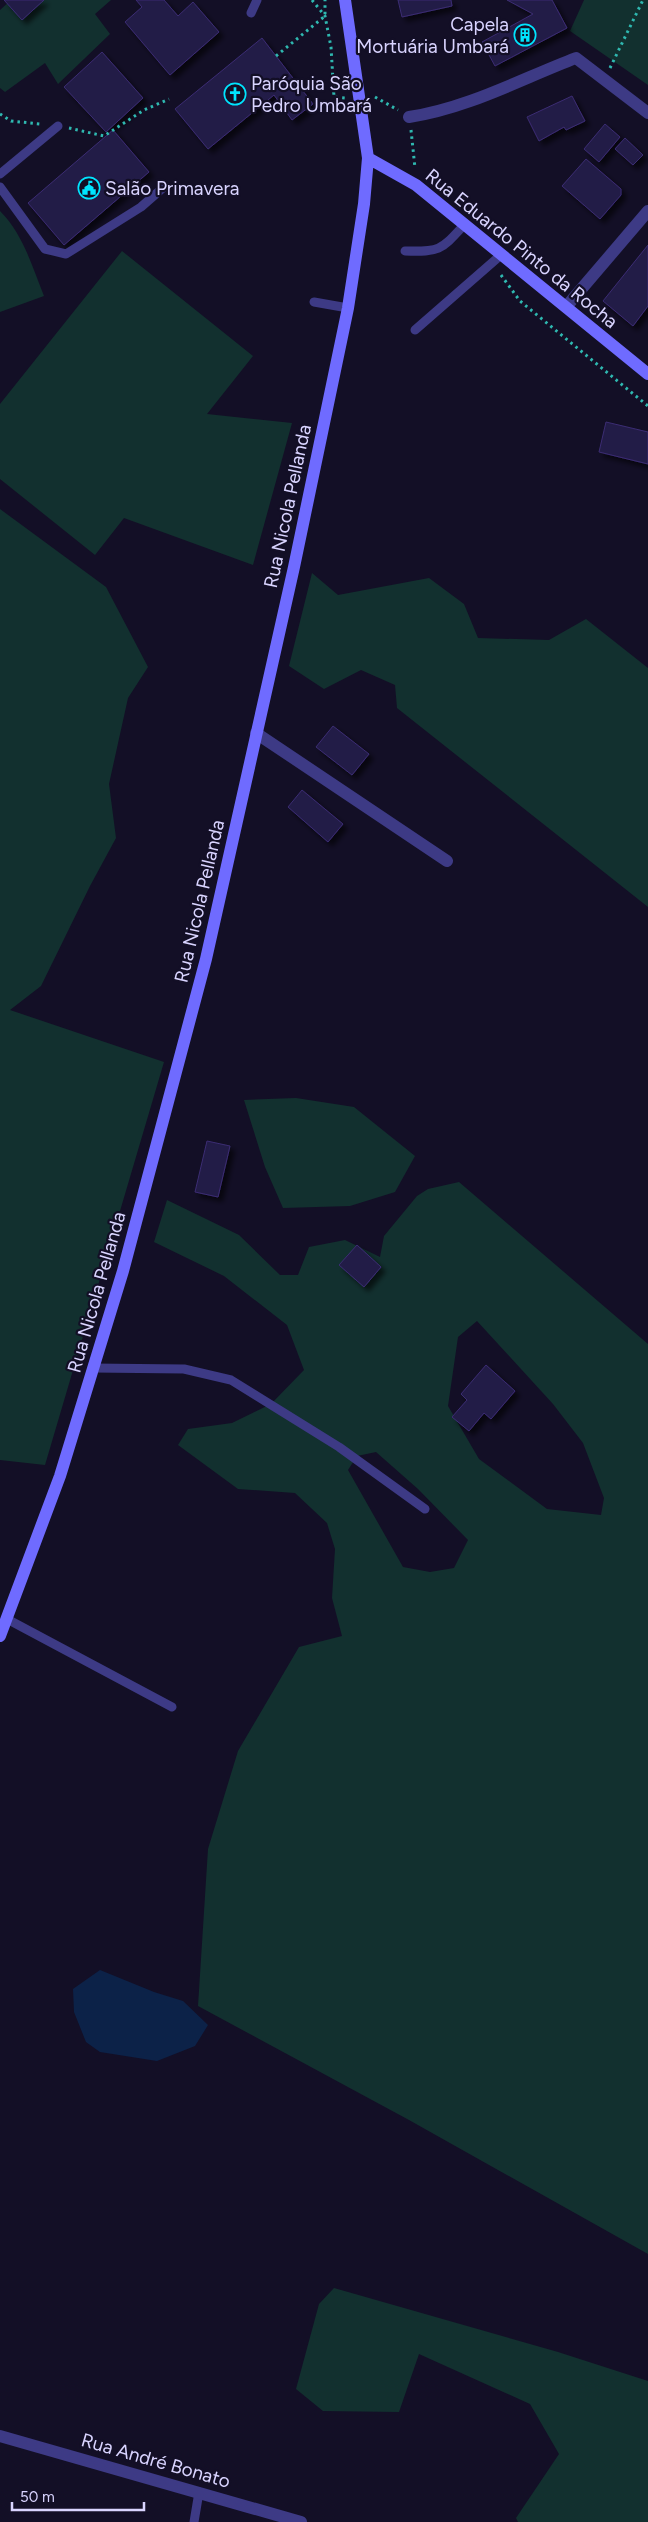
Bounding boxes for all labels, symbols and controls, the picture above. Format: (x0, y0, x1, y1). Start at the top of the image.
place label: Capela Mortuária Umbará (356, 13, 509, 58)
building icon: Capela Mortuária Umbará (513, 23, 537, 47)
place label: Paróquia São Pedro Umbará (251, 72, 372, 117)
church icon: Paróquia São Pedro Umbará (223, 82, 247, 106)
street label: Rua Eduardo Pinto da Rocha (421, 164, 622, 333)
public building icon: Salão Primavera (77, 176, 101, 200)
place label: Salão Primavera (105, 177, 240, 200)
street label: Rua Nicola Pellanda (259, 422, 316, 590)
street label: Rua Nicola Pellanda (170, 817, 229, 985)
street label: Rua Nicola Pellanda (62, 1209, 130, 1375)
street label: Rua André Bonato (79, 2428, 233, 2493)
scale bar (12, 2480, 145, 2512)
text: 50 m (20, 2488, 55, 2506)

